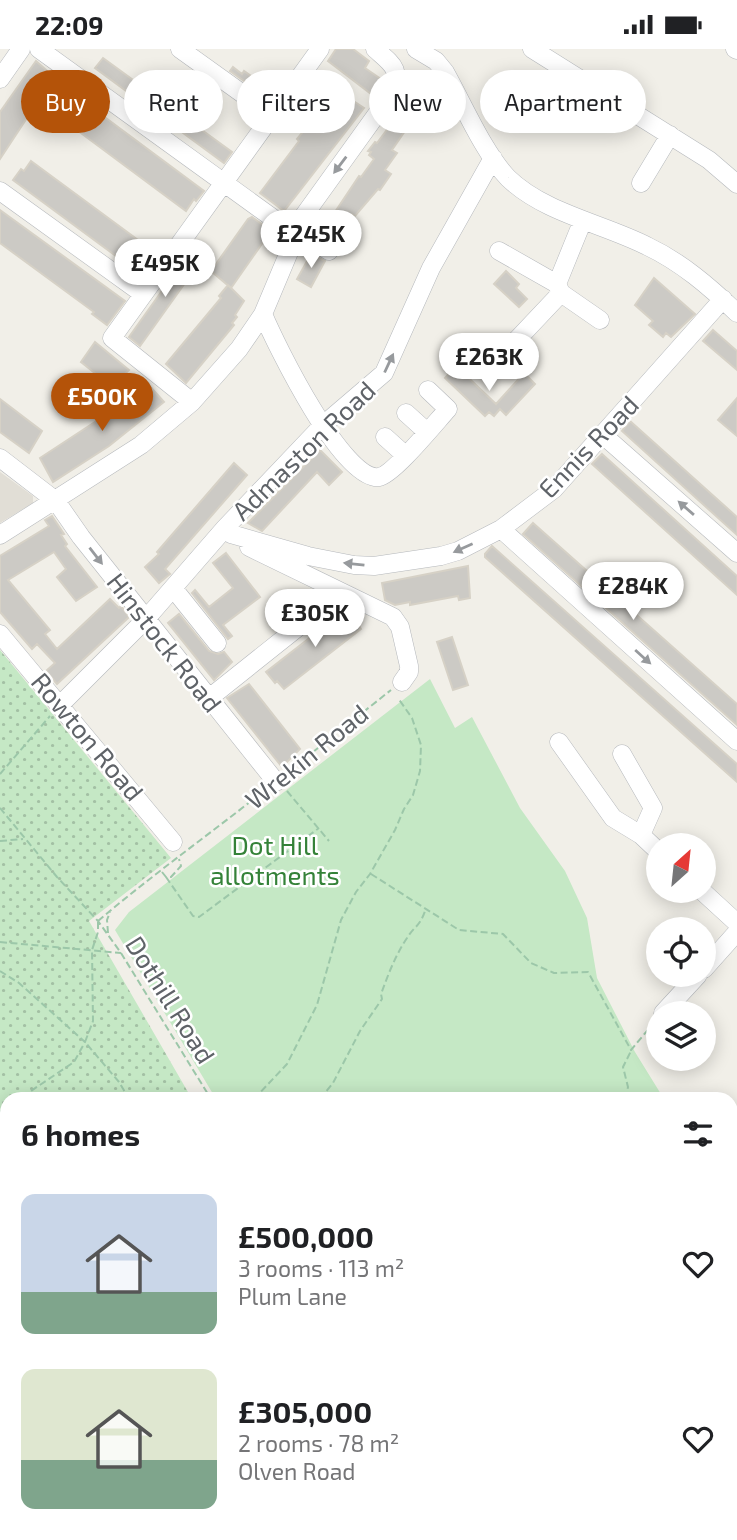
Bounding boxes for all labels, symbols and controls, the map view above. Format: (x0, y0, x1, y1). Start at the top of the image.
text: 22:09 (35, 9, 104, 40)
chip: Buy (21, 70, 110, 133)
chip: Rent (124, 70, 223, 133)
chip: Filters (237, 70, 355, 133)
chip: New (369, 70, 466, 133)
chip: Apartment (480, 70, 646, 133)
one-way arrow (334, 156, 348, 174)
pin: £245K (262, 211, 360, 270)
text: £245K (277, 219, 345, 247)
pin: £495K (116, 239, 214, 299)
text: £495K (131, 248, 199, 276)
pin: £263K (440, 333, 538, 393)
text: £263K (455, 342, 523, 370)
one-way arrow (383, 353, 394, 373)
pin: £500K (53, 373, 151, 433)
street label: Admaston Road (225, 374, 381, 526)
text: £500K (67, 382, 137, 410)
street label: Ennis Road (532, 388, 644, 504)
one-way arrow (677, 500, 695, 516)
one-way arrow (453, 542, 473, 554)
one-way arrow (88, 547, 102, 565)
one-way arrow (343, 558, 365, 569)
pin: £284K (584, 563, 682, 622)
street label: Hinstock Road (101, 566, 229, 718)
text: £284K (598, 571, 668, 599)
pin: £305K (266, 589, 364, 649)
text: £305K (281, 598, 349, 626)
one-way arrow (634, 649, 652, 665)
street label: Rowton Road (26, 666, 151, 806)
street label: Wrekin Road (238, 697, 374, 815)
park label: Dot Hill allotments (210, 829, 340, 890)
north arrow (646, 833, 716, 903)
map controls (646, 833, 716, 1071)
button: locate (646, 917, 716, 987)
street label: Dothill Road (120, 930, 223, 1068)
button: layers (646, 1001, 716, 1071)
icon: filters (679, 1115, 717, 1153)
text: 6 homes (21, 1116, 140, 1152)
text: £500,000 (238, 1218, 374, 1254)
icon: home (77, 1222, 161, 1306)
icon: heart (679, 1245, 717, 1283)
text: 3 rooms · 113 m² (238, 1254, 404, 1282)
text: Plum Lane (238, 1282, 347, 1310)
text: £305,000 (238, 1393, 372, 1429)
icon: home (77, 1397, 161, 1481)
icon: heart (679, 1420, 717, 1458)
text: 2 rooms · 78 m² (238, 1429, 399, 1457)
text: Olven Road (238, 1457, 356, 1485)

